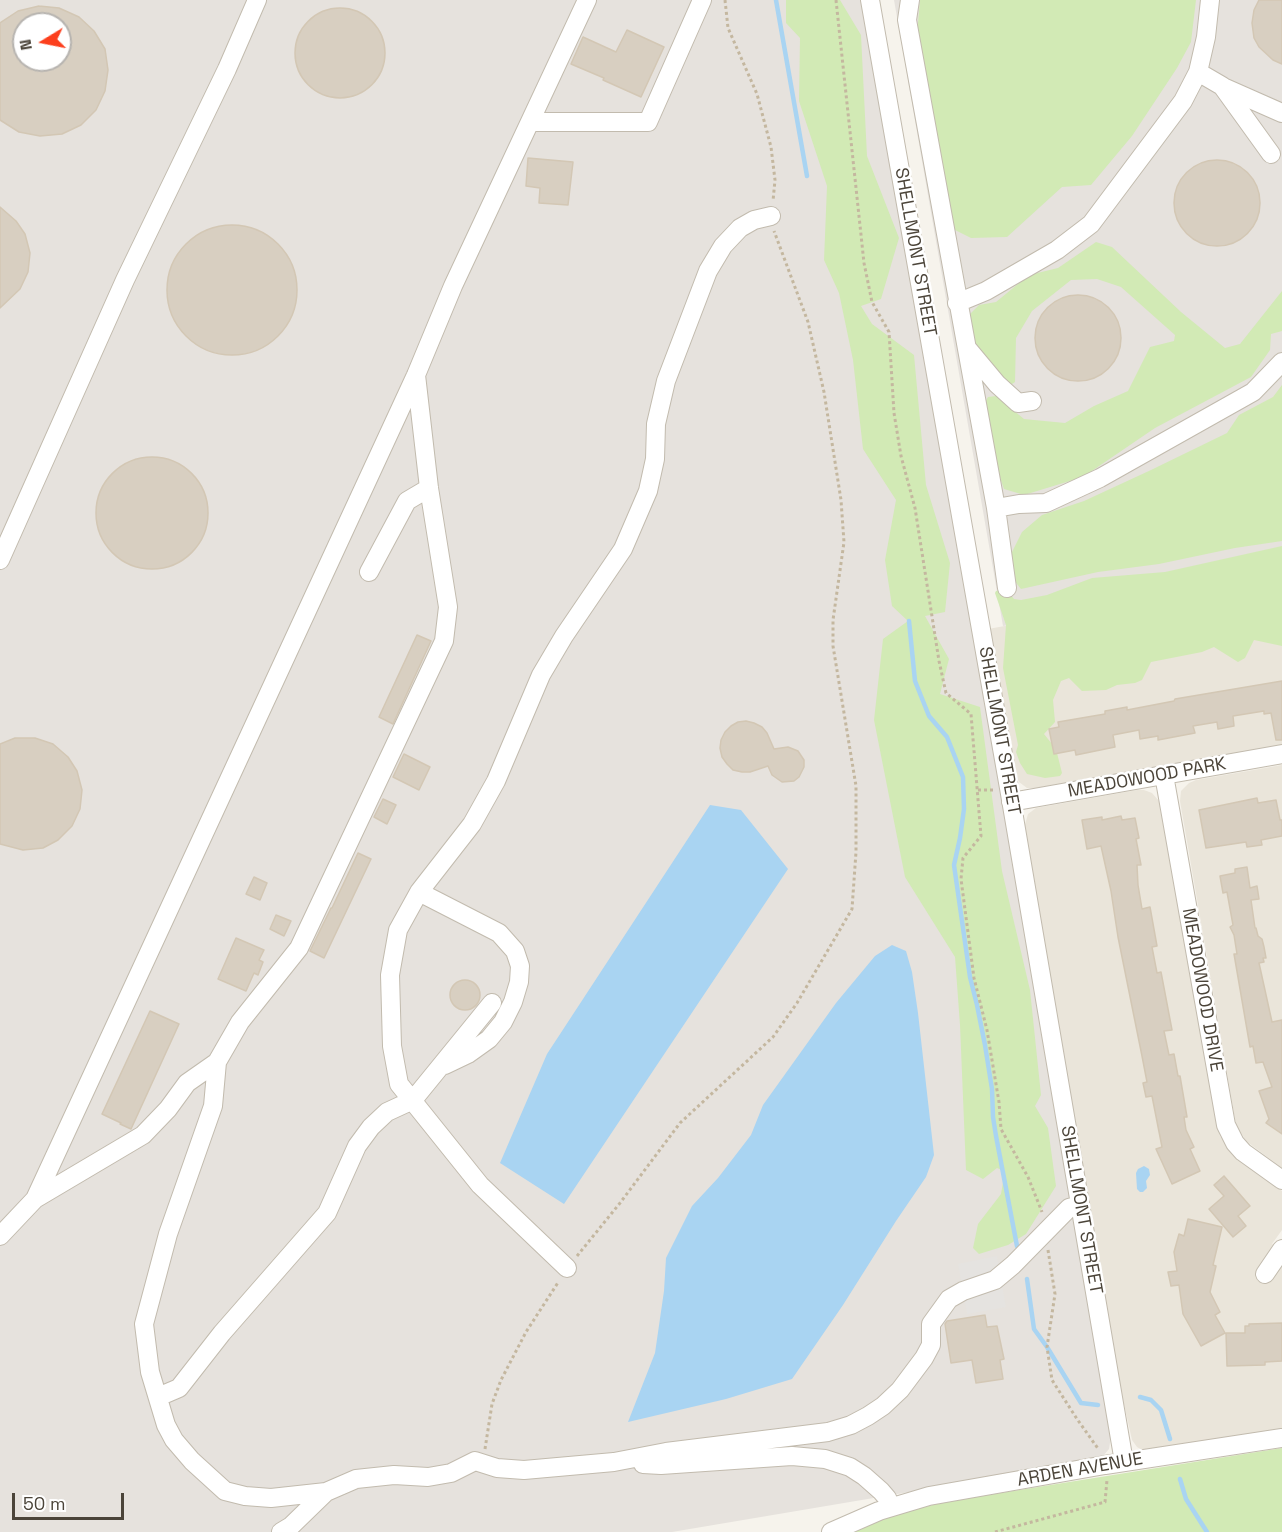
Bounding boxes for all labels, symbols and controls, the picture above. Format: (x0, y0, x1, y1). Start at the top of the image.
north arrow (12, 12, 72, 72)
text: N (14, 38, 37, 52)
street label: SHELLMONT STREET (890, 166, 940, 338)
street label: SHELLMONT STREET (974, 645, 1024, 817)
street label: MEADOWOOD PARK (1066, 753, 1228, 803)
street label: MEADOWOOD DRIVE (1177, 907, 1227, 1073)
street label: SHELLMONT STREET (1056, 1124, 1106, 1296)
street label: ARDEN AVENUE (1016, 1448, 1144, 1492)
scale bar (15, 1481, 128, 1519)
text: 50 m (23, 1492, 65, 1515)

